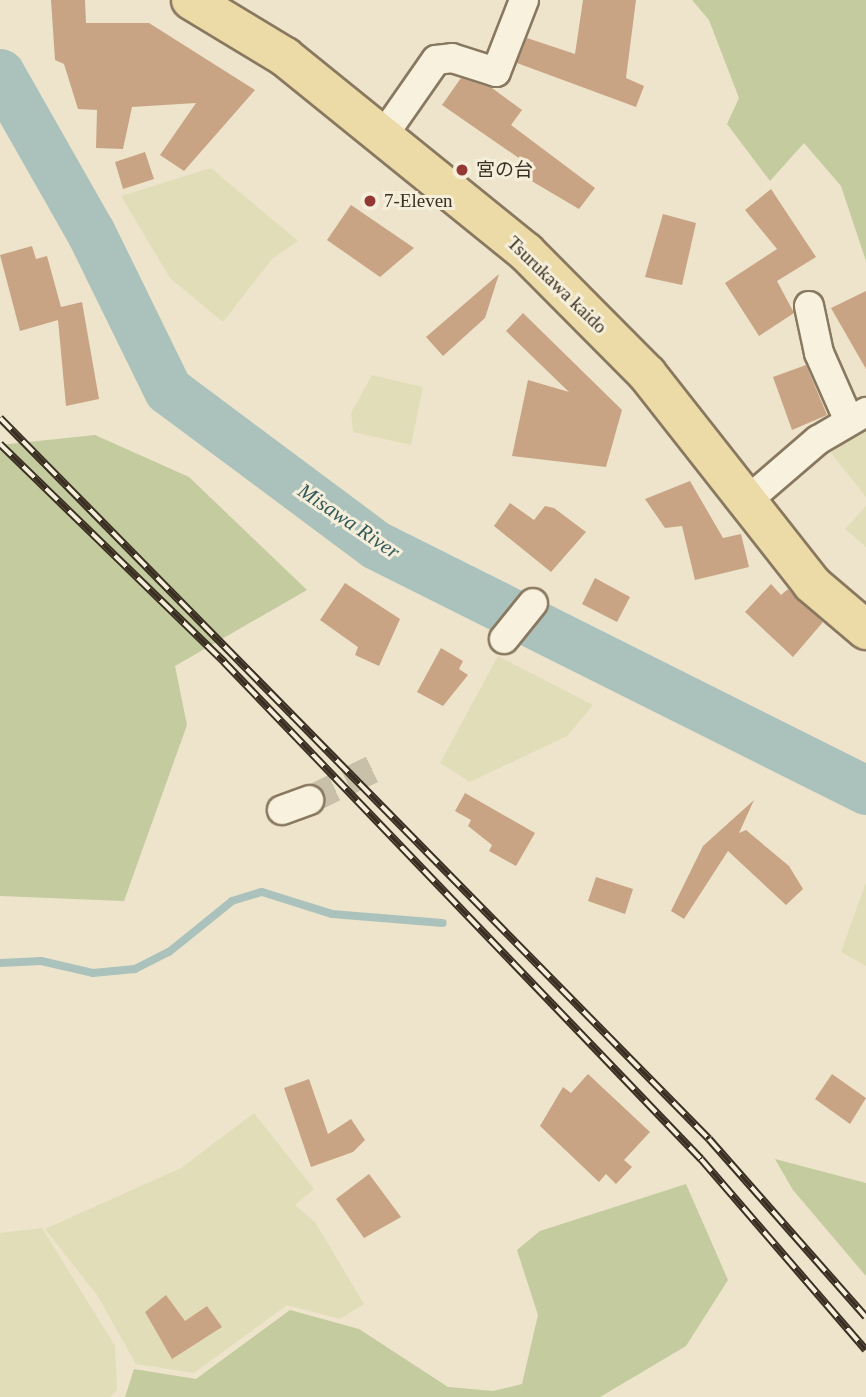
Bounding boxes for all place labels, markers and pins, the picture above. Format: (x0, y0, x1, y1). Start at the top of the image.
place label: 宮の台 (476, 159, 533, 181)
marker: 宮の台 (454, 162, 470, 178)
place label: 7-Eleven (384, 190, 453, 212)
marker: 7-Eleven (362, 193, 378, 209)

